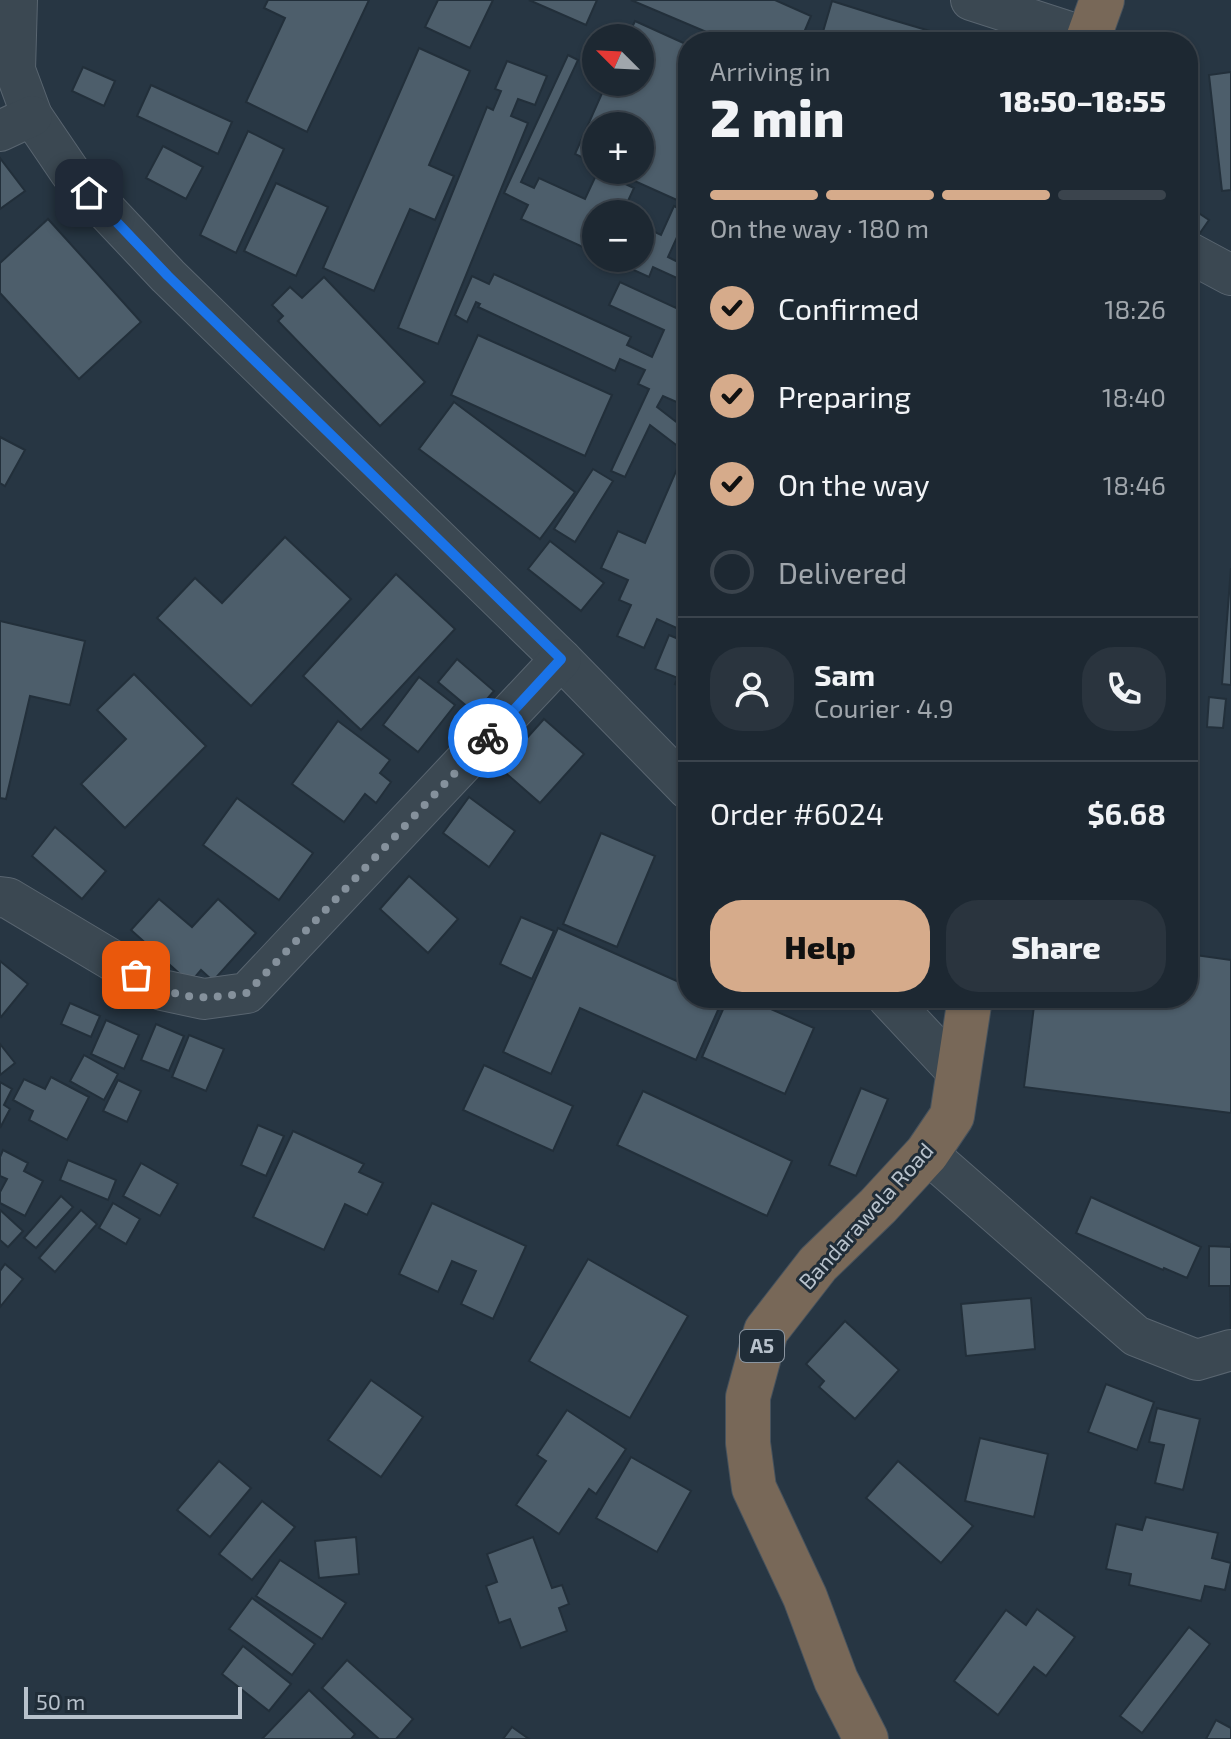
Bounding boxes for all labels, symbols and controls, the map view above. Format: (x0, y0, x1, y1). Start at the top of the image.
north arrow (582, 24, 654, 96)
map controls (582, 24, 654, 272)
text: Arriving in (710, 55, 831, 86)
text: 18:50–18:55 (1000, 82, 1166, 118)
text: 2 min (710, 85, 845, 147)
button: + (582, 112, 654, 184)
pin (55, 159, 123, 227)
icon: home (67, 171, 111, 215)
button: − (582, 200, 654, 272)
text: On the way · 180 m (710, 212, 929, 243)
icon: check (710, 286, 754, 330)
text: Confirmed (778, 290, 919, 326)
text: 18:26 (1104, 293, 1166, 324)
icon: check (710, 374, 754, 418)
text: Preparing (778, 378, 911, 414)
text: 18:40 (1102, 381, 1166, 412)
icon: check (710, 462, 754, 506)
text: On the way (778, 466, 930, 502)
text: 18:46 (1103, 469, 1166, 500)
text: Delivered (778, 554, 907, 590)
button: person (710, 647, 794, 731)
button: phone (1082, 647, 1166, 731)
text: Sam (814, 656, 875, 692)
text: Courier · 4.9 (814, 692, 954, 723)
courier (448, 698, 528, 778)
icon: bike (466, 716, 510, 760)
text: Order #6024 (710, 795, 884, 831)
text: $6.68 (1087, 795, 1166, 831)
button: Help (710, 900, 930, 992)
button: Share (946, 900, 1166, 992)
pin (102, 941, 170, 1009)
icon: bag (114, 953, 158, 997)
street label: Bandarawela Road (793, 1137, 938, 1294)
road number: A5 (740, 1330, 784, 1362)
scale bar (24, 1683, 242, 1719)
text: 50 m (36, 1688, 85, 1714)

